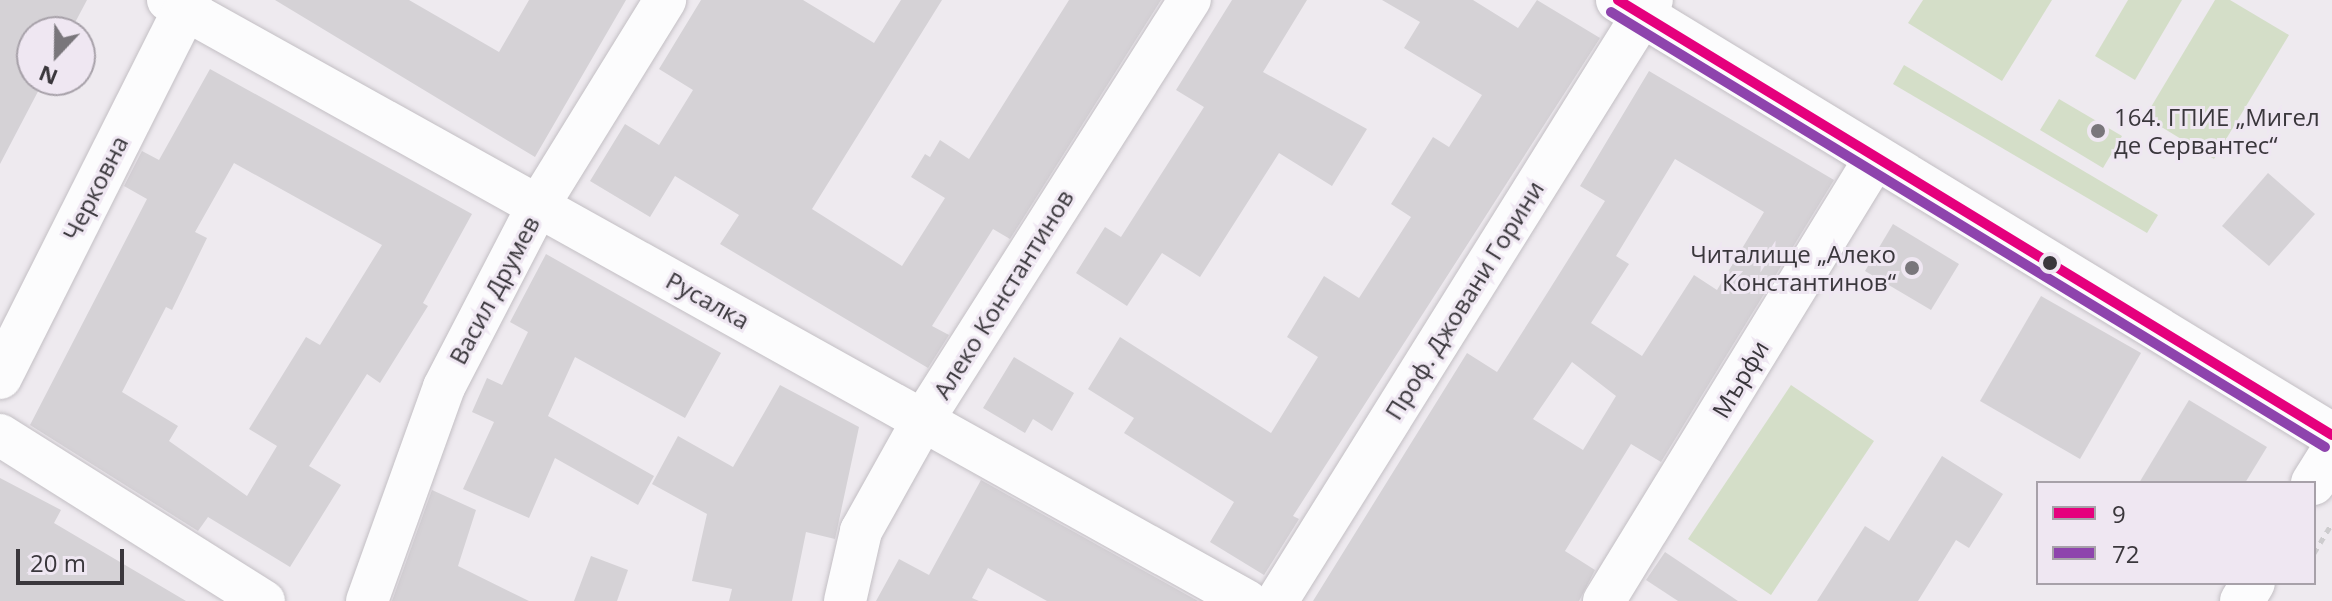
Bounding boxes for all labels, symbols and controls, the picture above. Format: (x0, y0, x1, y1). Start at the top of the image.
north arrow (16, 16, 96, 96)
text: N (34, 59, 62, 94)
place label: 164. ГПИЕ „Мигел де Сервантес“ (2114, 103, 2320, 159)
marker: 164. ГПИЕ „Мигел де Сервантес“ (2089, 122, 2107, 140)
street label: Черковна (56, 131, 134, 245)
street label: Проф. Джовани Горини (1379, 175, 1549, 425)
street label: Алеко Константинов (927, 184, 1079, 404)
street label: Васил Друмев (443, 211, 545, 369)
place label: Читалище „Алеко Константинов“ (1690, 240, 1896, 296)
unlabelled marker (2042, 255, 2058, 271)
marker: Читалище „Алеко Константинов“ (1903, 259, 1921, 277)
street label: Русалка (661, 265, 755, 335)
street label: Мърфи (1706, 335, 1774, 423)
legend (2036, 481, 2316, 585)
text: 9 (2112, 497, 2126, 530)
scale bar (20, 533, 128, 583)
text: 72 (2112, 537, 2139, 570)
text: 20 m (30, 546, 86, 579)

